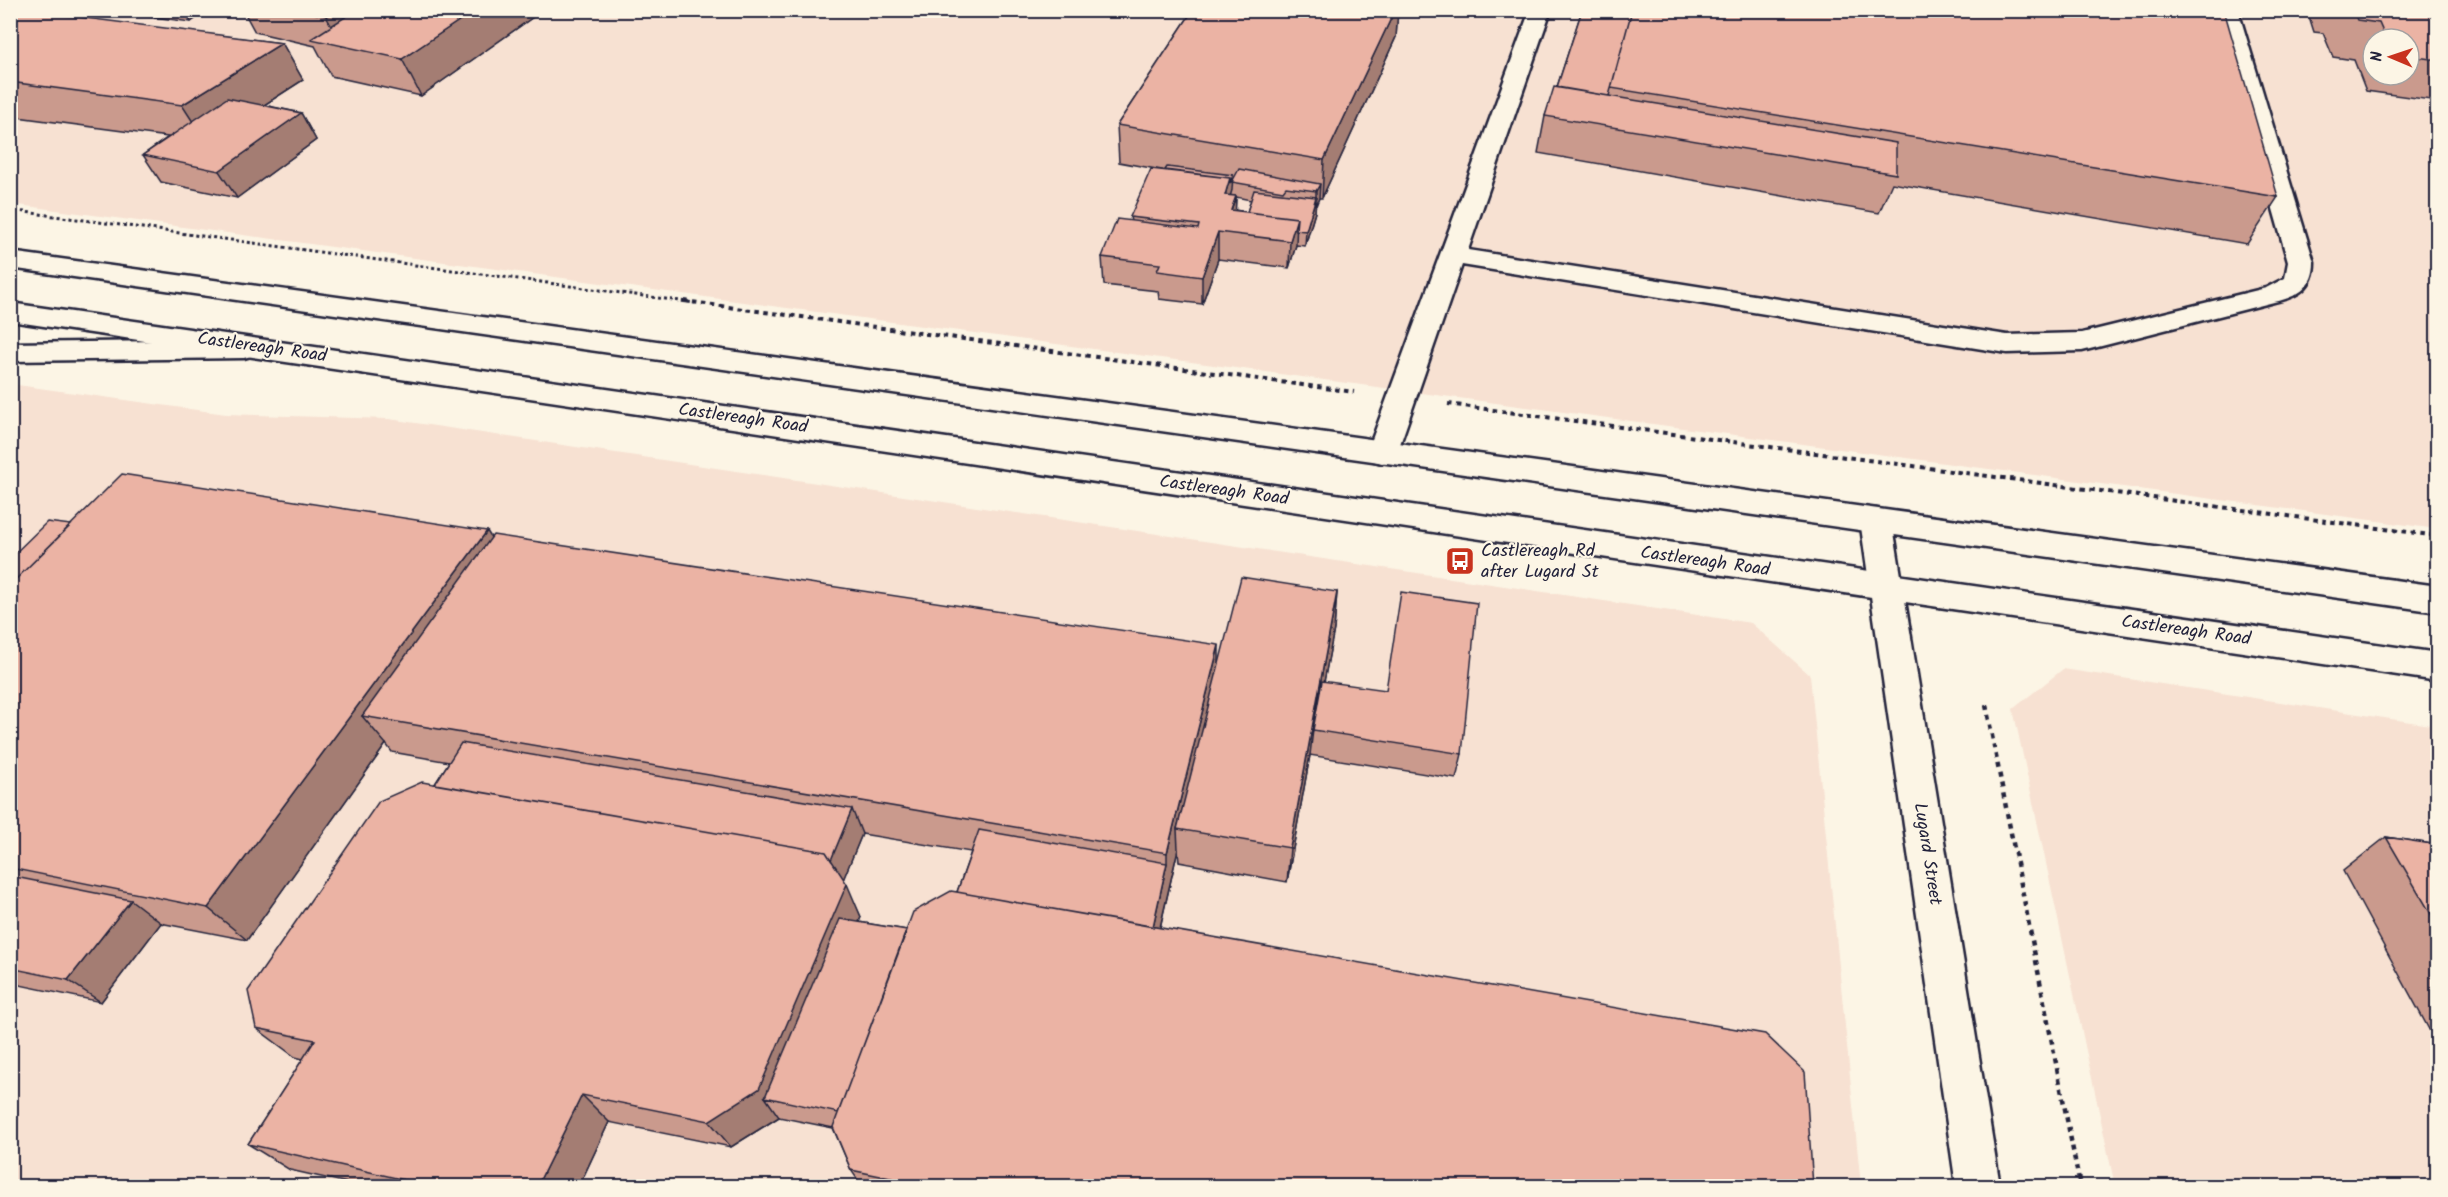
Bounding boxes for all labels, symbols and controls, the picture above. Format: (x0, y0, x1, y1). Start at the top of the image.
north arrow (2361, 27, 2421, 87)
text: N (2365, 51, 2390, 62)
street label: Castlereagh Road (195, 325, 330, 372)
street label: Castlereagh Road (676, 396, 811, 443)
street label: Castlereagh Road (1157, 468, 1292, 515)
place label: Castlereagh Rd after Lugard St (1481, 537, 1600, 587)
street label: Castlereagh Road (1638, 539, 1773, 586)
bus stop icon: Castlereagh Rd after Lugard St (1444, 545, 1476, 577)
street label: Castlereagh Road (2119, 608, 2254, 655)
street label: Lugard Street (1905, 801, 1950, 908)

